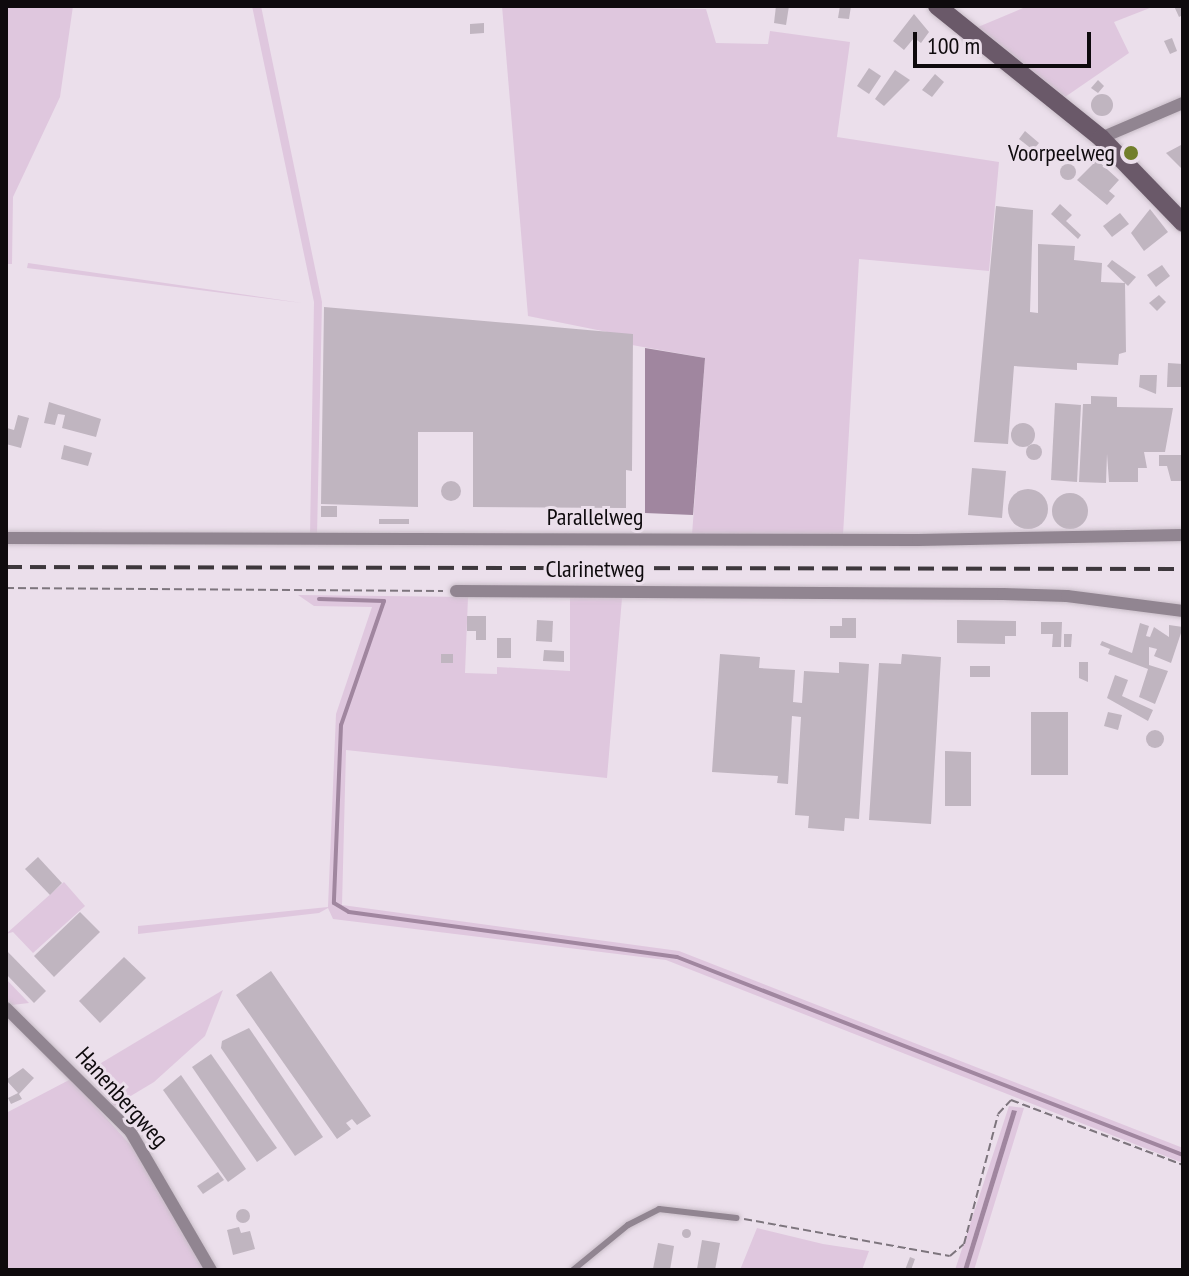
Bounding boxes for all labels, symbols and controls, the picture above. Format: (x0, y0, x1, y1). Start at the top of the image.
scale bar (917, 16, 1095, 66)
text: 100 m (927, 30, 980, 61)
place label: Voorpeelweg (1008, 139, 1115, 167)
marker: Voorpeelweg (1122, 144, 1140, 162)
street label: Parallelweg (547, 503, 643, 531)
street label: Clarinetweg (545, 555, 645, 583)
street label: Hanenbergweg (70, 1041, 174, 1153)

